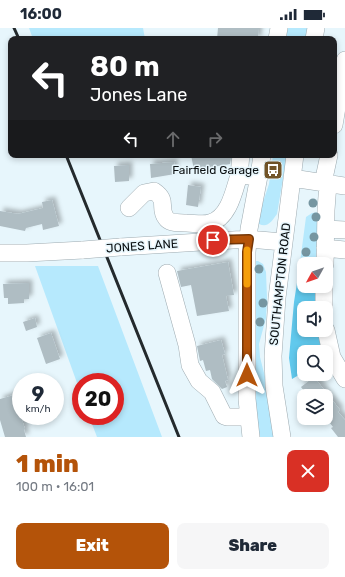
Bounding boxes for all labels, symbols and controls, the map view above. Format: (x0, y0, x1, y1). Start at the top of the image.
text: 16:00 (20, 5, 62, 23)
text: 80 m (90, 50, 160, 83)
icon: left (24, 52, 76, 104)
text: Jones Lane (90, 84, 187, 106)
icon: left (120, 128, 142, 150)
icon: ahead (162, 128, 184, 150)
icon: right (204, 128, 226, 150)
bus stop icon: Fairfield Garage (262, 159, 284, 181)
place label: Fairfield Garage (172, 163, 259, 177)
street label: SOUTHAMPTON ROAD (267, 222, 293, 346)
pin (196, 223, 230, 257)
icon: arrive (202, 229, 224, 251)
street label: JONES LANE (106, 236, 178, 256)
north arrow (297, 257, 333, 293)
map controls (297, 257, 333, 425)
button: sound (297, 301, 333, 337)
button: search (297, 345, 333, 381)
position arrow (226, 354, 268, 396)
speed limit sign: 20 (72, 373, 124, 425)
text: 9 (32, 382, 44, 406)
button: layers (297, 389, 333, 425)
text: km/h (26, 403, 50, 415)
text: 1 min (16, 450, 79, 478)
button: close (287, 450, 329, 492)
text: 100 m · 16:01 (16, 479, 94, 494)
button: Exit (16, 523, 169, 569)
button: Share (177, 523, 329, 569)

